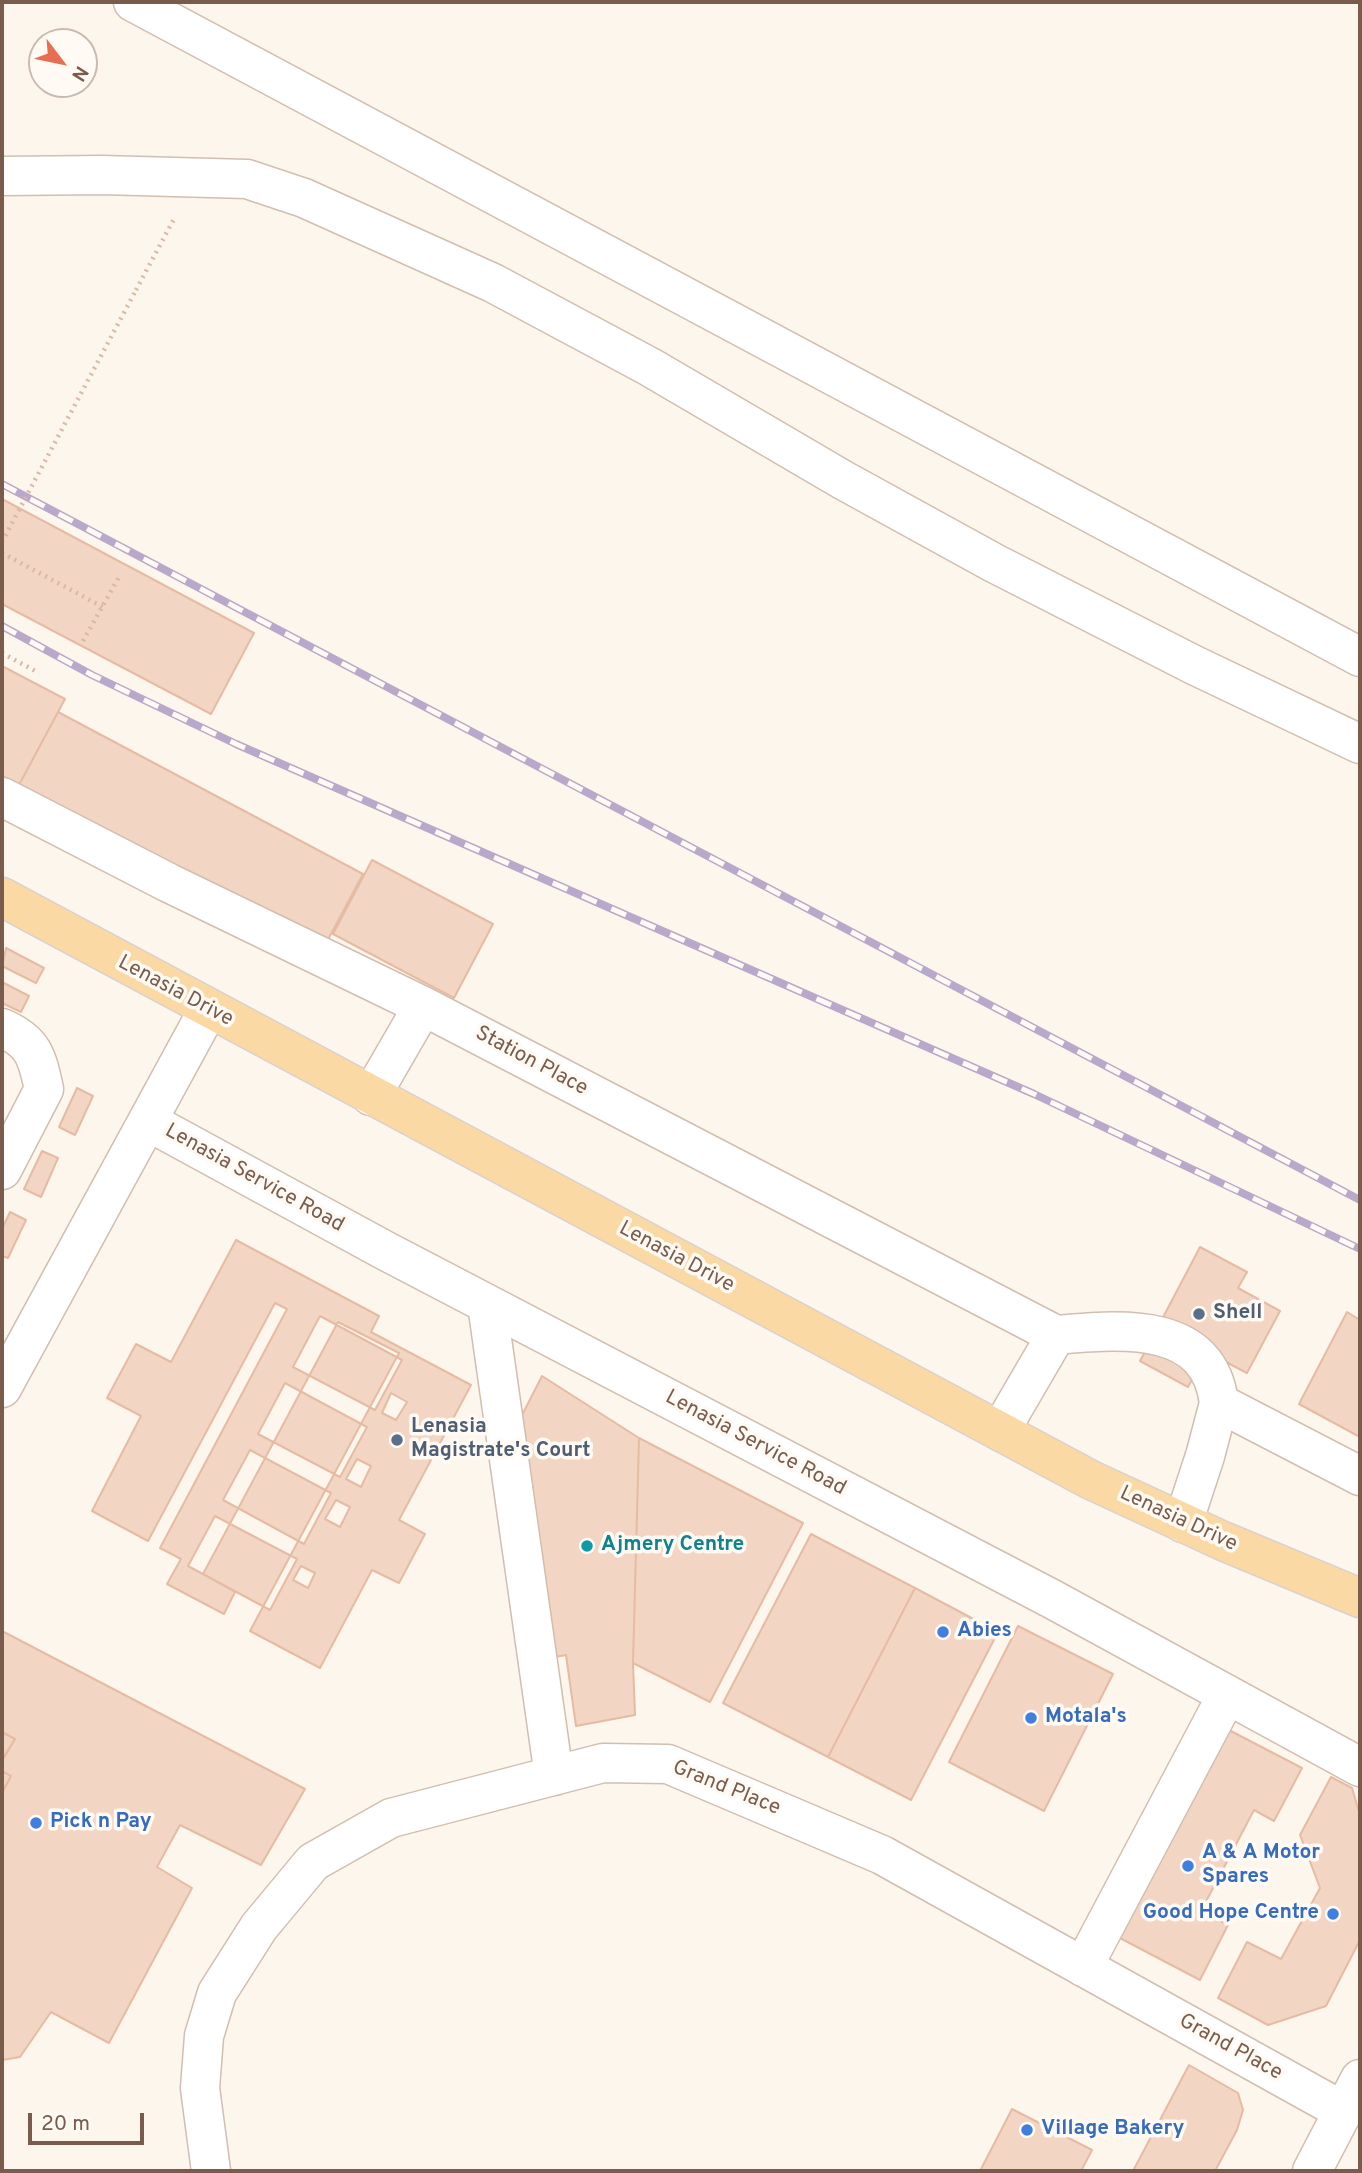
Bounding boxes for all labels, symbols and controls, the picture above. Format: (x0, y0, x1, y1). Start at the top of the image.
north arrow (28, 28, 98, 98)
text: N (65, 61, 93, 85)
street label: Lenasia Drive (113, 951, 237, 1033)
street label: Station Place (470, 1022, 592, 1102)
street label: Lenasia Service Road (160, 1119, 348, 1239)
street label: Lenasia Drive (614, 1217, 738, 1299)
place label: Shell (1213, 1301, 1262, 1327)
marker: Shell (1191, 1306, 1207, 1322)
street label: Lenasia Service Road (660, 1386, 850, 1502)
place label: Lenasia Magistrate's Court (411, 1415, 591, 1465)
marker: Lenasia Magistrate's Court (389, 1432, 405, 1448)
street label: Lenasia Drive (1115, 1482, 1241, 1558)
place label: Ajmery Centre (601, 1533, 744, 1559)
marker: Ajmery Centre (579, 1538, 595, 1554)
place label: Abies (957, 1619, 1012, 1645)
marker: Abies (935, 1624, 951, 1640)
place label: Motala's (1045, 1705, 1127, 1731)
marker: Motala's (1023, 1710, 1039, 1726)
street label: Grand Place (668, 1756, 784, 1822)
place label: Pick n Pay (50, 1810, 152, 1836)
marker: Pick n Pay (28, 1815, 44, 1831)
place label: A & A Motor Spares (1202, 1841, 1320, 1891)
marker: A & A Motor Spares (1180, 1858, 1196, 1874)
place label: Good Hope Centre (1143, 1901, 1319, 1927)
marker: Good Hope Centre (1325, 1906, 1341, 1922)
street label: Grand Place (1174, 2009, 1286, 2087)
scale bar (32, 2100, 147, 2144)
text: 20 m (41, 2111, 90, 2138)
place label: Village Bakery (1041, 2117, 1184, 2143)
marker: Village Bakery (1019, 2122, 1035, 2138)

